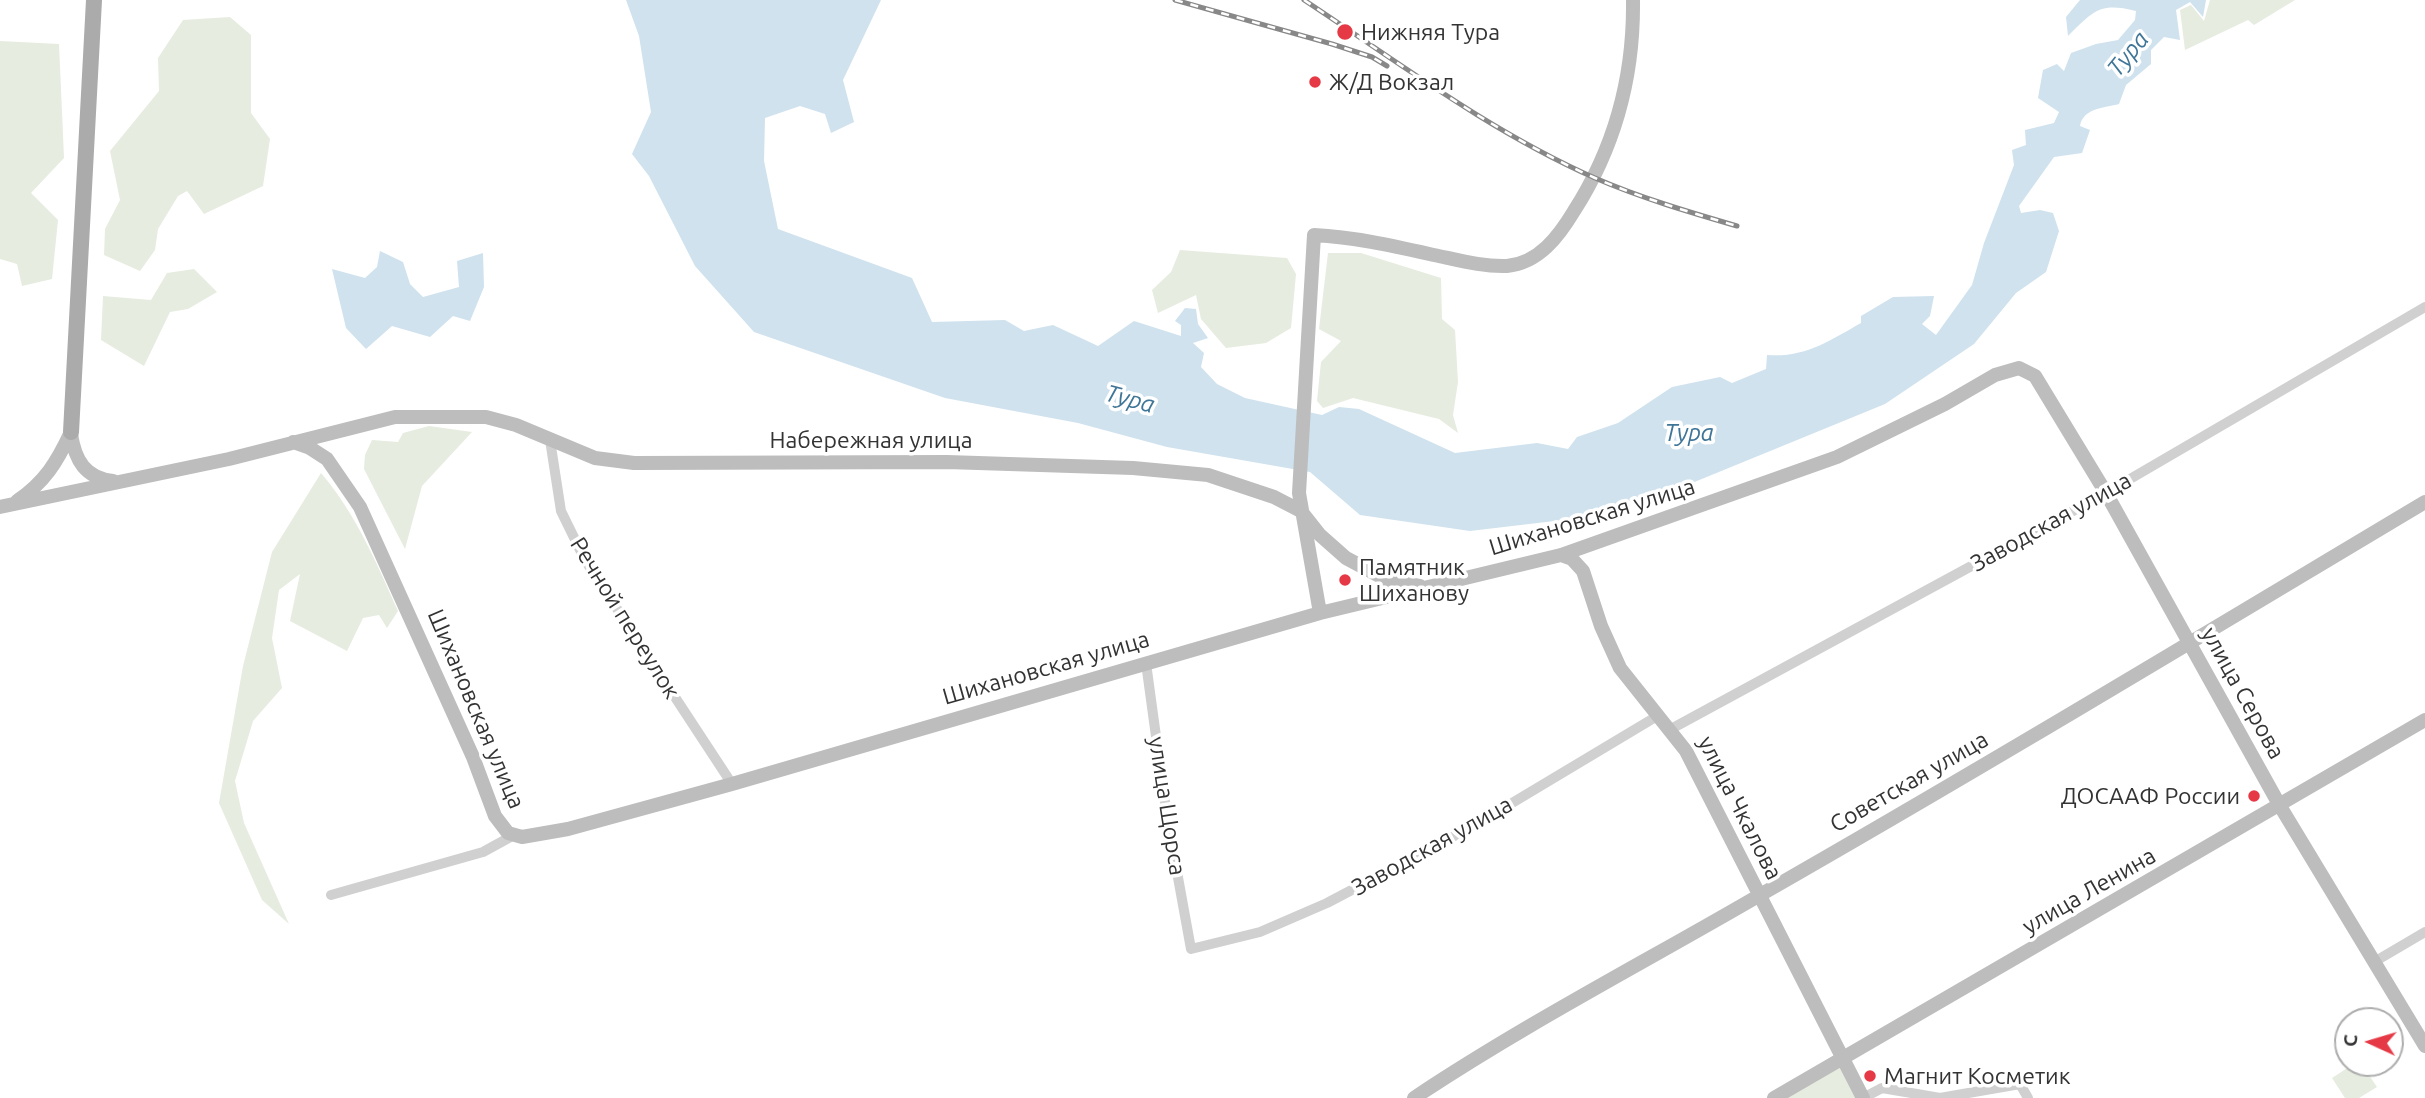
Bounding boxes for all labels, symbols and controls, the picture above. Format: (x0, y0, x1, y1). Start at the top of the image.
place label: Нижняя Тура (1361, 18, 1500, 46)
marker: Нижняя Тура (1335, 22, 1355, 42)
water label: Тура (2101, 26, 2155, 82)
place label: Ж/Д Вокзал (1329, 68, 1454, 96)
marker: Ж/Д Вокзал (1307, 74, 1323, 90)
water label: Тура (1102, 379, 1158, 419)
water label: Тура (1664, 419, 1714, 447)
street label: Набережная улица (769, 426, 973, 454)
street label: Заводская улица (1966, 466, 2136, 578)
street label: Шихановская улица (1486, 473, 1698, 561)
street label: Речной переулок (564, 532, 686, 704)
place label: Памятник Шиханову (1359, 553, 1469, 607)
marker: Памятник Шиханову (1337, 572, 1353, 588)
street label: Шихановская улица (422, 605, 530, 813)
street label: улица Серова (2195, 622, 2291, 764)
street label: Шихановская улица (939, 625, 1153, 711)
street label: Советская улица (1825, 726, 1993, 838)
street label: улица Чкалова (1692, 732, 1788, 884)
street label: улица Щорса (1142, 735, 1192, 877)
place label: ДОСААФ России (2061, 782, 2240, 810)
marker: ДОСААФ России (2246, 788, 2262, 804)
street label: Заводская улица (1347, 790, 1517, 902)
street label: улица Ленина (2018, 842, 2160, 940)
north arrow (2334, 1007, 2404, 1077)
text: С (2339, 1034, 2361, 1048)
place label: Магнит Косметик (1884, 1062, 2071, 1090)
marker: Магнит Косметик (1862, 1068, 1878, 1084)

